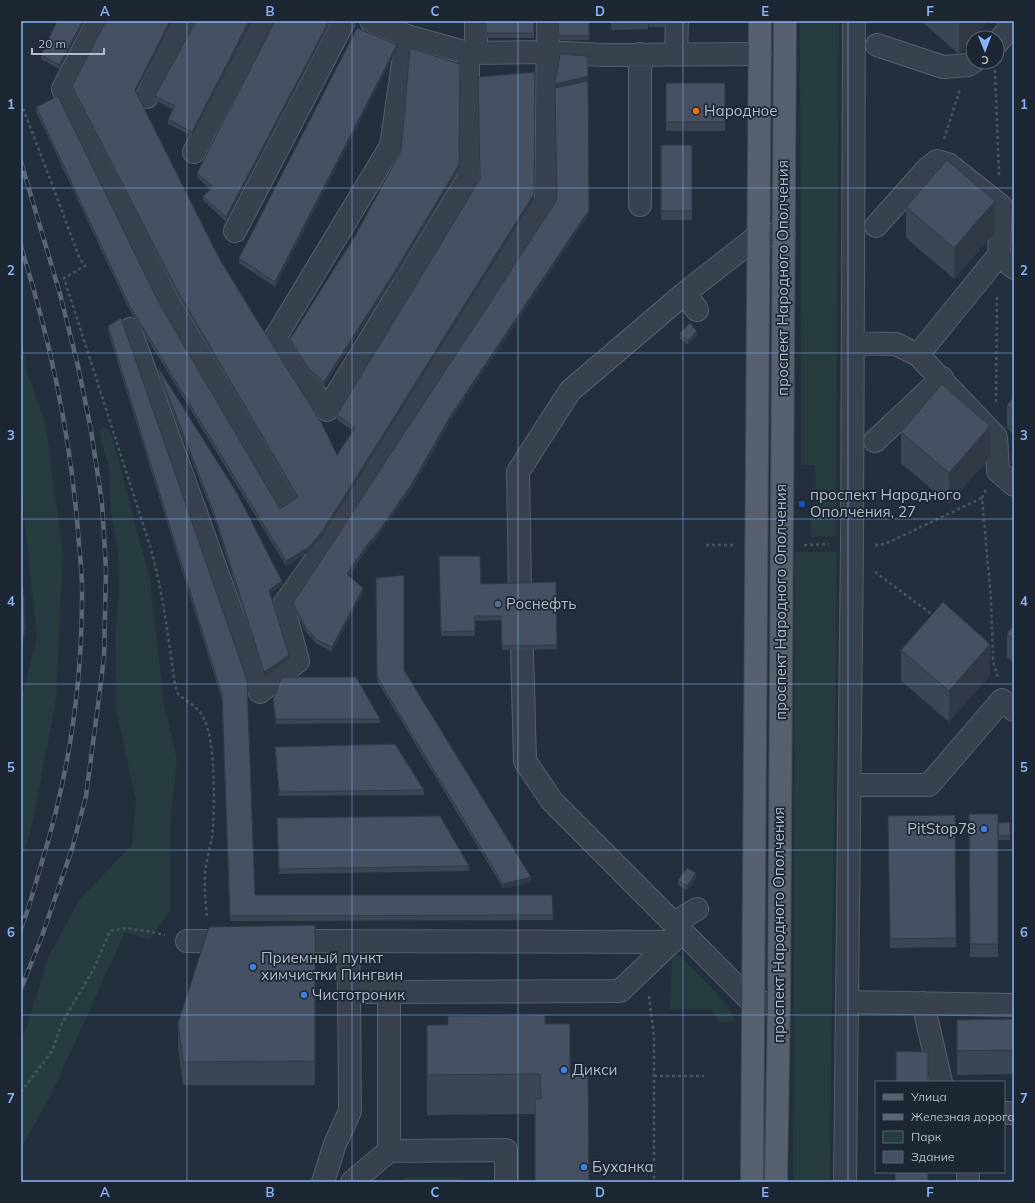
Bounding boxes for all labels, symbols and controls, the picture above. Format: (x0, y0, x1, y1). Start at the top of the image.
text: A (100, 3, 110, 19)
text: B (266, 3, 275, 19)
text: C (431, 3, 440, 19)
text: D (595, 3, 605, 19)
text: E (761, 3, 769, 19)
text: F (926, 3, 934, 19)
scale bar (32, 30, 104, 56)
north arrow (965, 30, 1005, 70)
text: 20 m (38, 36, 66, 51)
text: С (981, 53, 989, 67)
text: 1 (7, 96, 15, 112)
text: 1 (1020, 96, 1028, 112)
place label: Народное (704, 101, 778, 120)
marker: Народное (691, 106, 701, 116)
street label: проспект Народного Ополчения (773, 160, 792, 396)
text: 2 (7, 262, 15, 278)
text: 2 (1020, 262, 1028, 278)
text: 3 (7, 427, 15, 443)
text: 3 (1020, 427, 1028, 443)
street label: проспект Народного Ополчения (771, 484, 790, 720)
place label: проспект Народного Ополчения, 27 (810, 485, 961, 521)
marker: проспект Народного Ополчения, 27 (797, 499, 807, 509)
text: 4 (7, 593, 15, 609)
text: 4 (1020, 593, 1028, 609)
place label: Роснефть (506, 594, 576, 613)
marker: Роснефть (493, 599, 503, 609)
text: 5 (7, 759, 15, 775)
text: 5 (1020, 759, 1028, 775)
street label: проспект Народного Ополчения (769, 807, 788, 1043)
place label: PitStop78 (907, 819, 976, 838)
marker: PitStop78 (979, 824, 989, 834)
text: 6 (7, 924, 15, 940)
text: 6 (1020, 924, 1028, 940)
place label: Приемный пункт химчистки Пингвин (261, 948, 403, 984)
marker: Приемный пункт химчистки Пингвин (248, 962, 258, 972)
place label: Чистотроник (312, 985, 406, 1004)
marker: Чистотроник (299, 990, 309, 1000)
place label: Дикси (572, 1060, 618, 1079)
marker: Дикси (559, 1065, 569, 1075)
legend (875, 1081, 1005, 1173)
text: Улица (910, 1089, 947, 1104)
text: 7 (7, 1090, 15, 1106)
text: 7 (1020, 1090, 1028, 1106)
text: Железная дорога (911, 1109, 1015, 1124)
text: Парк (911, 1129, 942, 1144)
text: Здание (911, 1149, 955, 1164)
place label: Буханка (592, 1157, 654, 1176)
marker: Буханка (579, 1162, 589, 1172)
text: A (100, 1184, 110, 1200)
text: B (266, 1184, 275, 1200)
text: C (431, 1184, 440, 1200)
text: D (595, 1184, 605, 1200)
text: E (761, 1184, 769, 1200)
text: F (926, 1184, 934, 1200)

